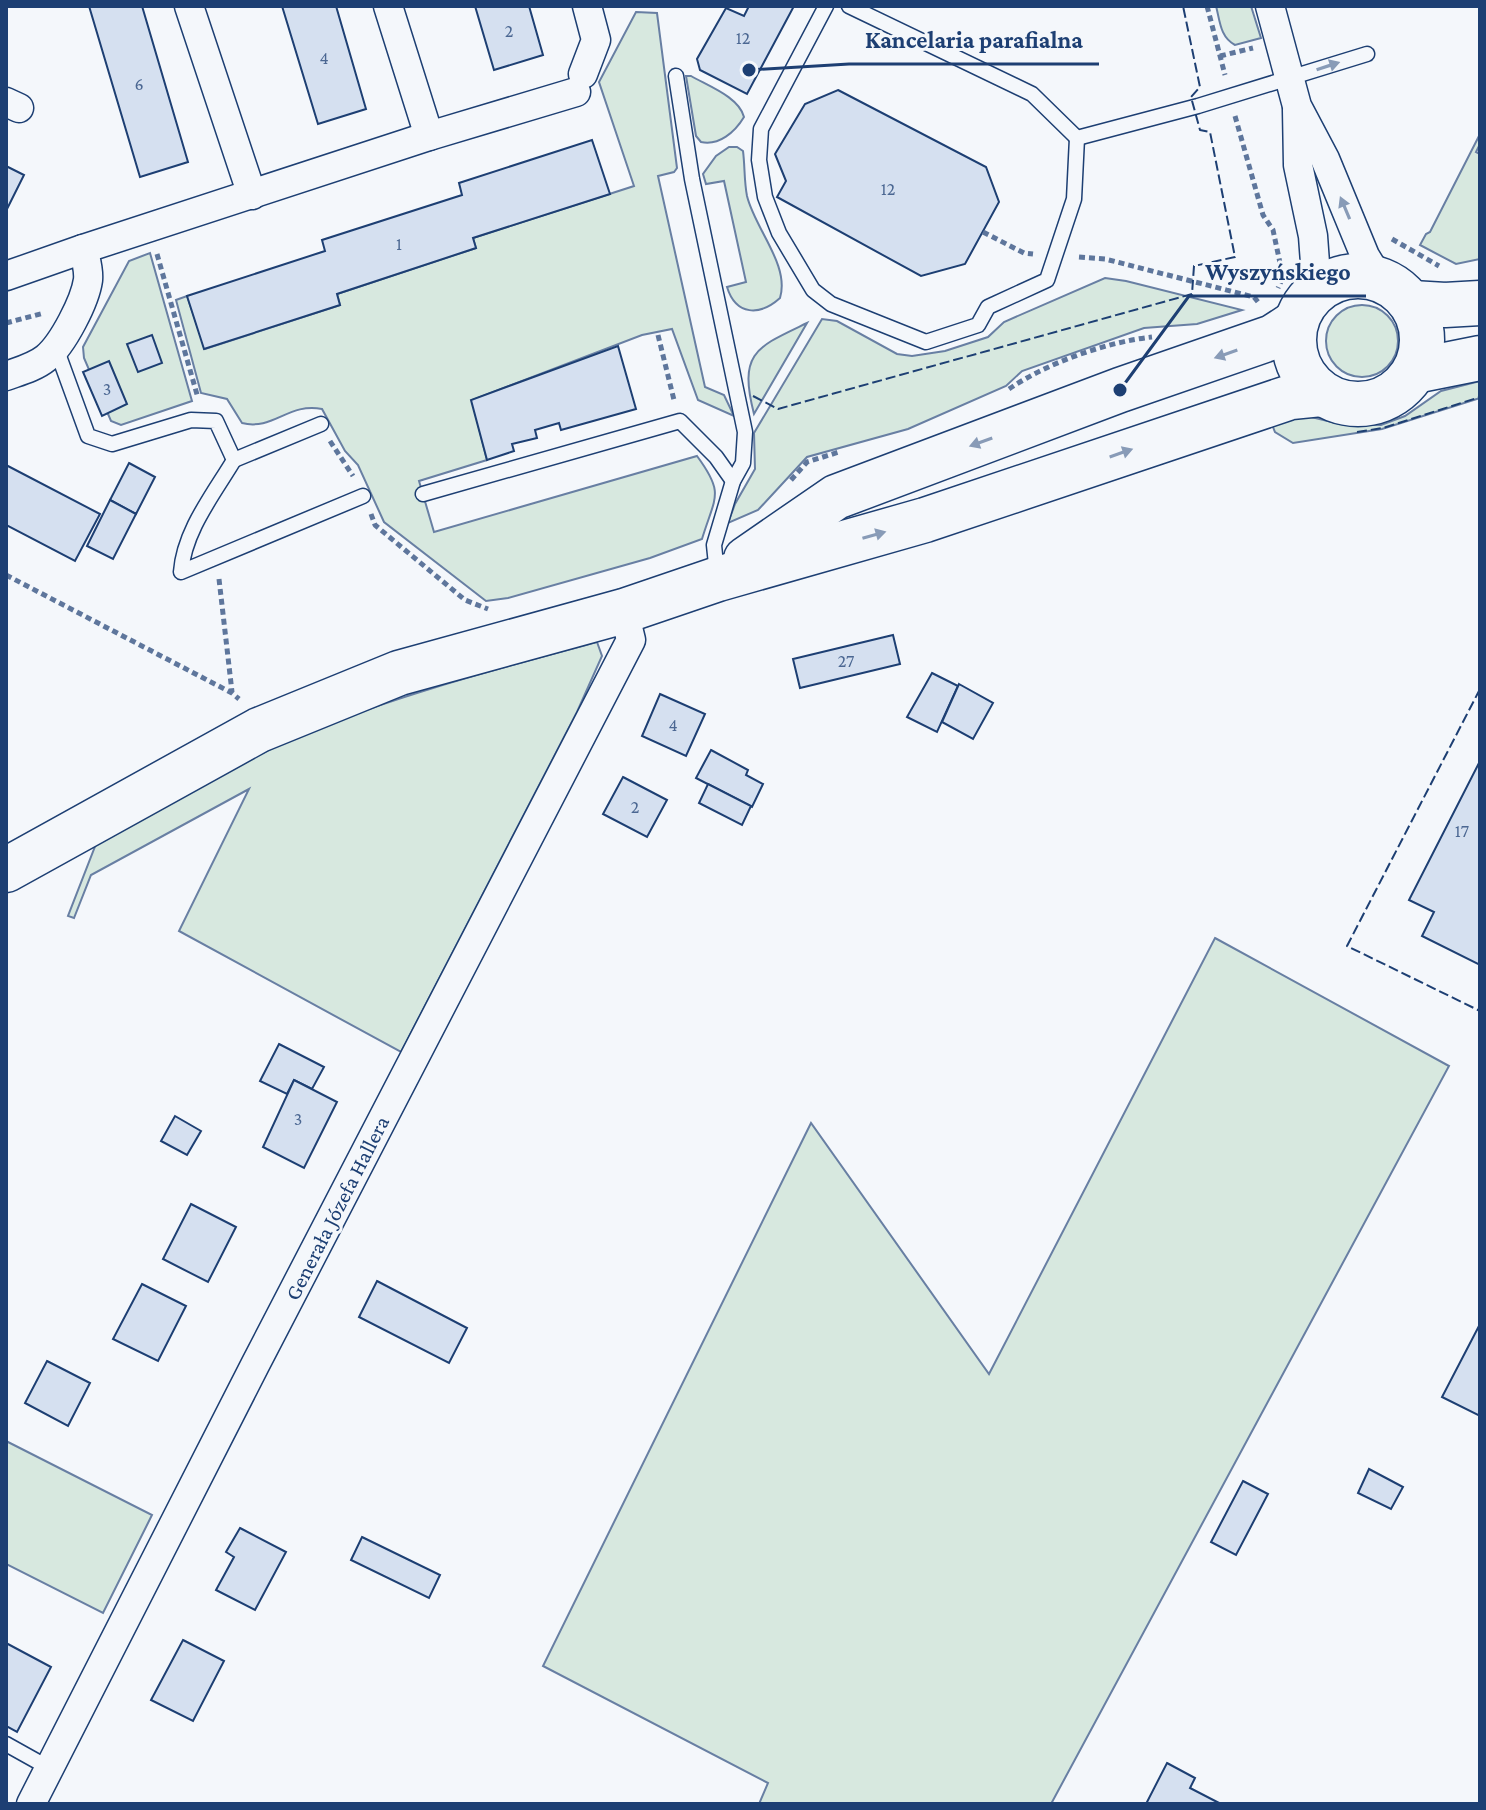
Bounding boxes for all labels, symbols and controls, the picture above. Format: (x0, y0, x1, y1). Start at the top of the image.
callout: Kancelaria parafialna (849, 16, 1099, 64)
house number: 2 (505, 21, 513, 41)
text: Kancelaria parafialna (865, 26, 1083, 53)
house number: 12 (736, 28, 750, 48)
house number: 4 (319, 48, 329, 68)
one-way arrow (1317, 59, 1341, 72)
house number: 6 (134, 74, 144, 94)
house number: 12 (881, 179, 895, 199)
one-way arrow (1339, 196, 1352, 220)
house number: 1 (396, 234, 402, 254)
callout: Wyszyńskiego (1189, 248, 1366, 296)
text: Wyszyńskiego (1204, 258, 1351, 285)
one-way arrow (1213, 348, 1237, 360)
house number: 3 (103, 379, 111, 399)
one-way arrow (969, 436, 993, 448)
one-way arrow (1110, 447, 1134, 459)
one-way arrow (863, 528, 887, 541)
house number: 27 (838, 651, 854, 671)
house number: 4 (668, 715, 678, 735)
house number: 2 (631, 797, 639, 817)
house number: 17 (1455, 821, 1469, 841)
house number: 3 (294, 1109, 302, 1129)
street label: Generała Józefa Hallera (280, 1112, 394, 1304)

